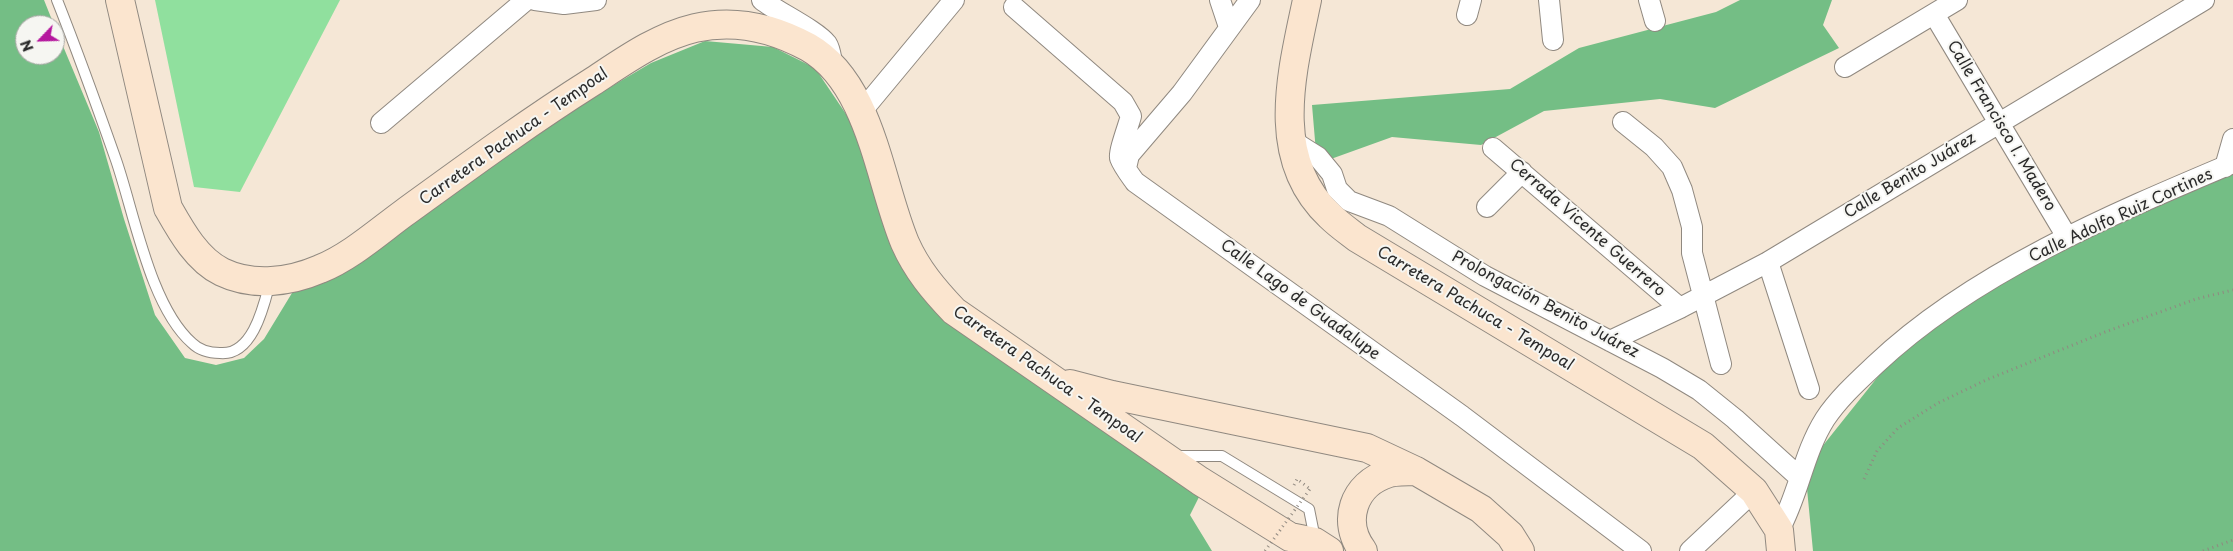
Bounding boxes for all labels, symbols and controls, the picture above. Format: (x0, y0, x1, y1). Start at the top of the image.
north arrow (15, 15, 65, 65)
text: N (15, 37, 39, 55)
street label: Calle Francisco I. Madero (1942, 37, 2060, 215)
street label: Carretera Pachuca - Tempoal (416, 64, 612, 210)
street label: Calle Benito Juárez (1841, 129, 1979, 223)
street label: Cerrada Vicente Guerrero (1505, 155, 1669, 301)
street label: Calle Adolfo Ruiz Cortines (2026, 165, 2216, 267)
street label: Calle Lago de Guadalupe (1216, 236, 1384, 364)
street label: Carretera Pachuca - Tempoal (1373, 243, 1577, 375)
street label: Prolongación Benito Juárez (1448, 248, 1642, 362)
street label: Carretera Pachuca - Tempoal (949, 302, 1145, 448)

